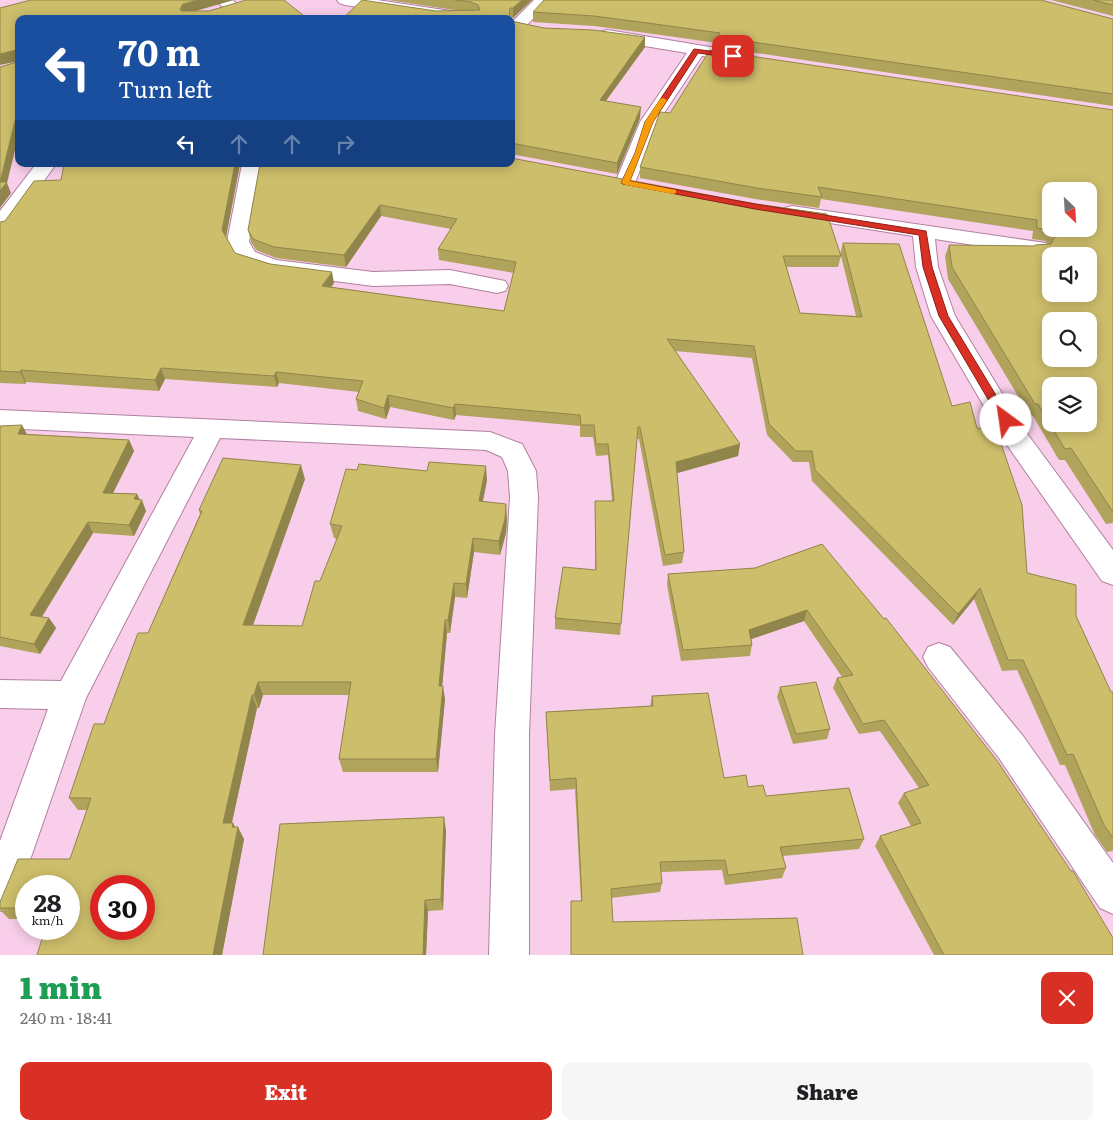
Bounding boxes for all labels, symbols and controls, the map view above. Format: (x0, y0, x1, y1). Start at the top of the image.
text: 70 m (118, 25, 200, 77)
icon: left (35, 35, 100, 100)
pin (712, 35, 754, 77)
icon: arrive (719, 42, 747, 70)
text: Turn left (118, 72, 212, 105)
icon: left (172, 130, 200, 158)
icon: ahead (225, 130, 253, 158)
icon: ahead (278, 130, 306, 158)
icon: right (331, 130, 359, 158)
north arrow (1042, 182, 1098, 238)
map controls (1042, 182, 1097, 432)
button: sound (1042, 247, 1097, 302)
button: search (1042, 312, 1097, 367)
button: layers (1042, 377, 1097, 432)
position arrow (979, 393, 1031, 445)
speed limit sign: 30 (90, 875, 155, 940)
text: 28 (33, 883, 62, 920)
text: km/h (32, 911, 63, 929)
text: 1 min (20, 964, 102, 1008)
button: close (1041, 972, 1093, 1024)
text: 240 m · 18:41 (20, 1005, 112, 1029)
button: Exit (20, 1062, 552, 1120)
button: Share (562, 1062, 1093, 1120)

